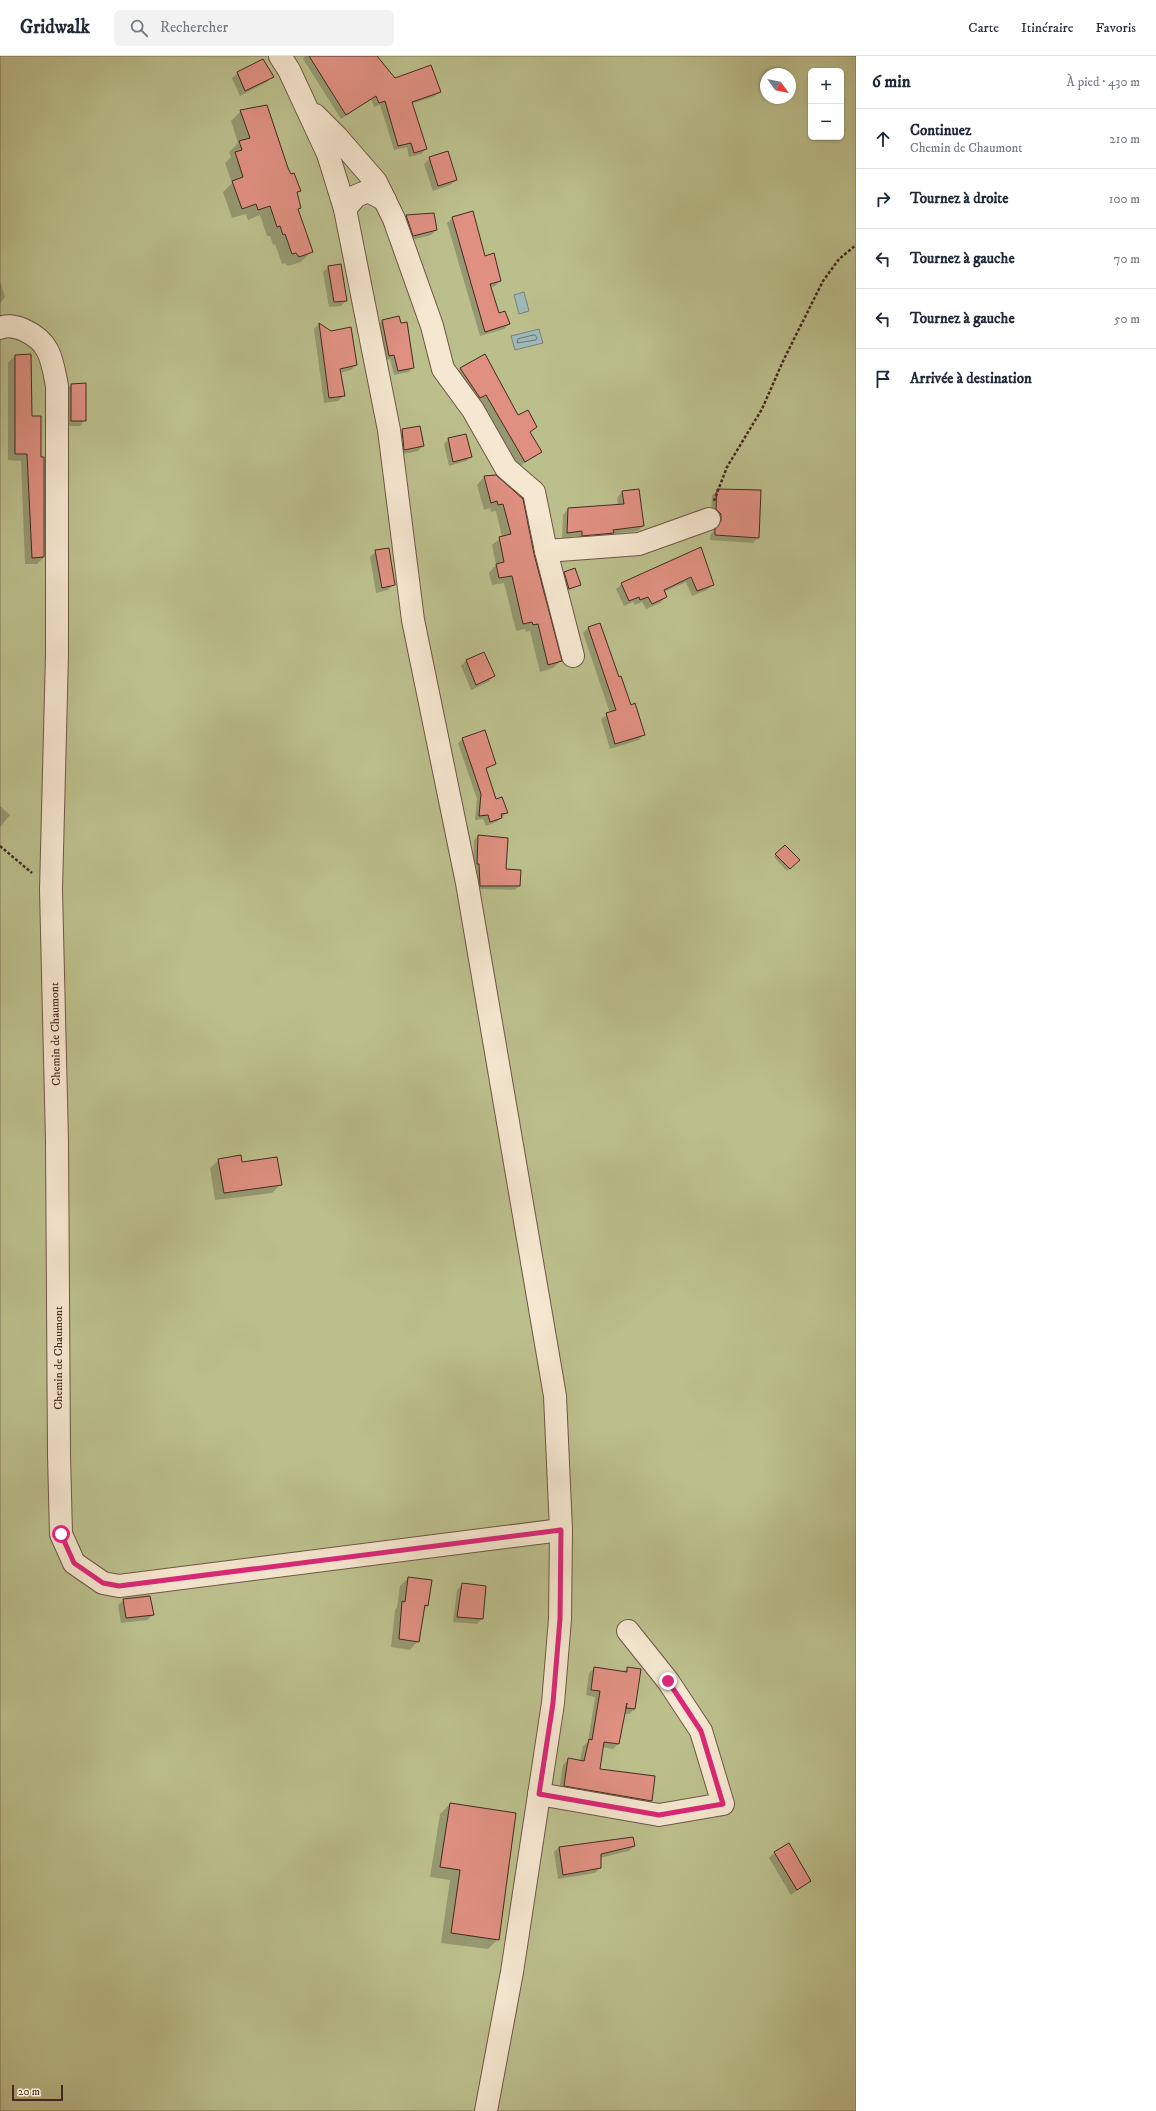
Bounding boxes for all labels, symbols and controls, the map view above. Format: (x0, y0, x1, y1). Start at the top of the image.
search box (114, 10, 394, 46)
text: Gridwalk (20, 16, 90, 39)
icon: search (128, 17, 150, 39)
text: Rechercher (160, 18, 228, 37)
text: Carte (968, 19, 999, 37)
text: Itinéraire (1021, 19, 1074, 37)
text: Favoris (1096, 19, 1136, 37)
north arrow (760, 68, 796, 104)
map controls (808, 68, 844, 140)
button: + (808, 68, 844, 104)
text: 6 min (872, 71, 911, 93)
text: À pied · 430 m (1067, 74, 1140, 90)
button: − (808, 104, 844, 140)
text: Continuez (910, 121, 971, 140)
icon: ahead (872, 128, 894, 150)
text: 210 m (1109, 131, 1140, 147)
text: Chemin de Chaumont (910, 140, 1022, 156)
icon: right (872, 188, 894, 210)
text: Tournez à droite (910, 189, 1008, 208)
text: 100 m (1109, 191, 1140, 207)
icon: left (872, 248, 894, 270)
text: Tournez à gauche (910, 249, 1015, 268)
text: 70 m (1114, 251, 1140, 267)
icon: left (872, 308, 894, 330)
text: Tournez à gauche (910, 309, 1015, 328)
text: 50 m (1114, 311, 1140, 327)
icon: arrive (872, 368, 894, 390)
text: Arrivée à destination (910, 369, 1032, 388)
street label: Chemin de Chaumont (47, 982, 64, 1086)
street label: Chemin de Chaumont (51, 1306, 66, 1410)
route start (52, 1525, 70, 1543)
route end (659, 1672, 677, 1690)
scale bar (12, 2083, 63, 2102)
text: 20 m (18, 2085, 40, 2099)

